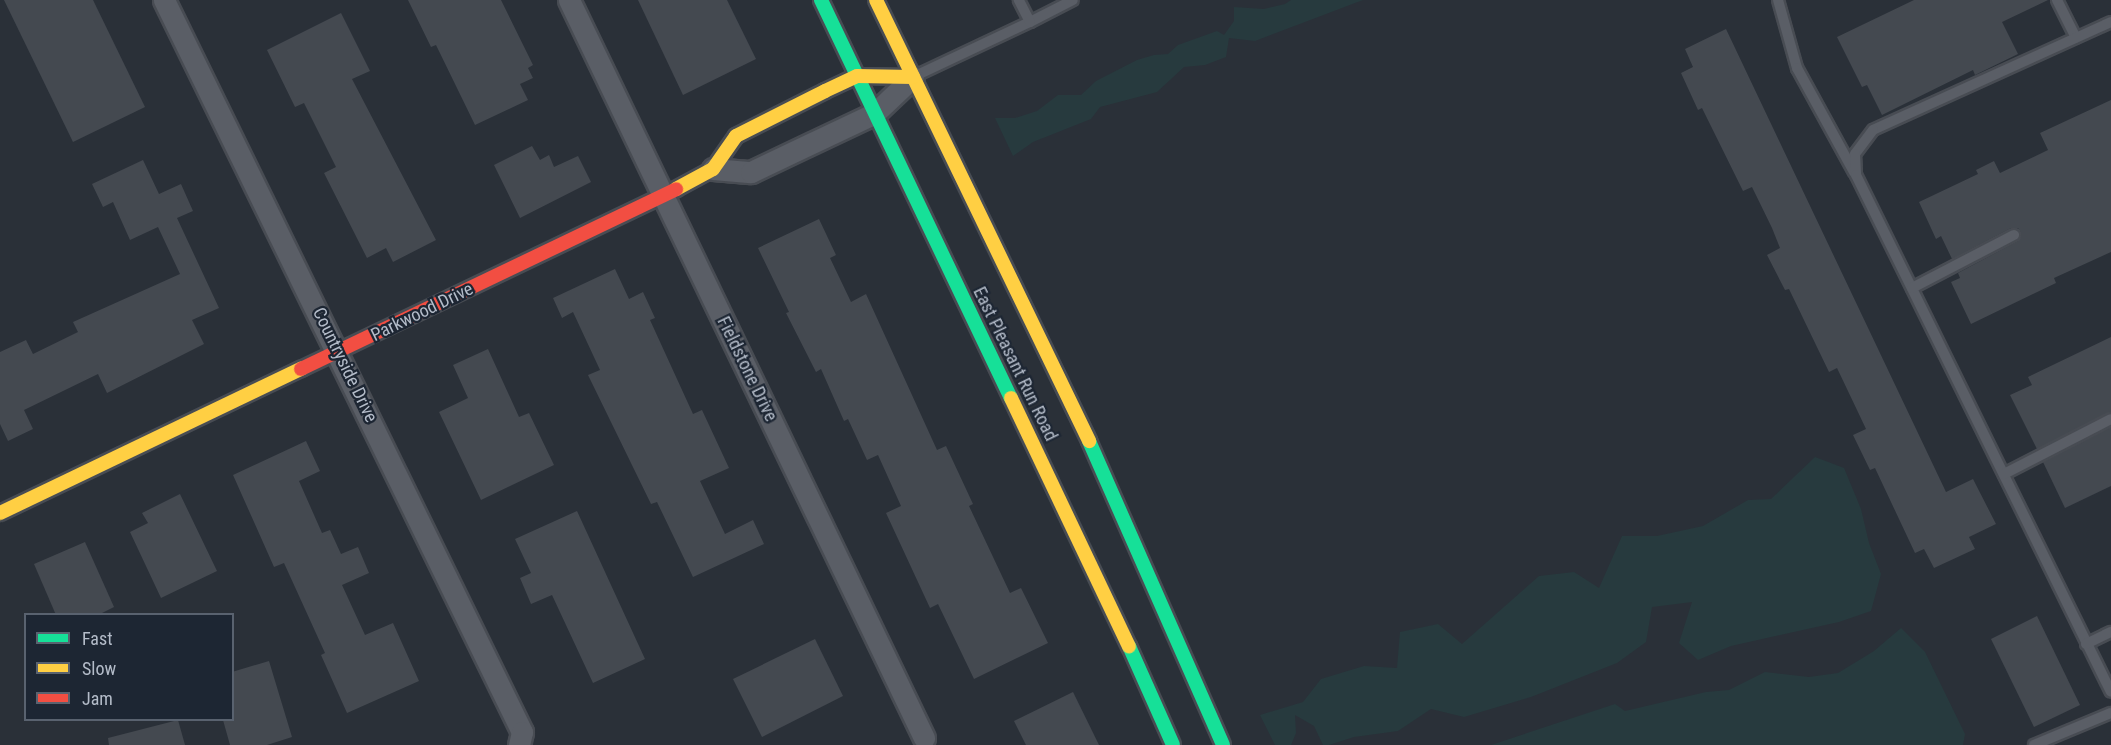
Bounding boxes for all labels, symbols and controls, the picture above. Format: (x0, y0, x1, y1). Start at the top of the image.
street label: Parkwood Drive (367, 278, 477, 346)
street label: East Pleasant Run Road (968, 283, 1062, 445)
street label: Countryside Drive (308, 304, 382, 426)
street label: Fieldstone Drive (712, 313, 782, 425)
legend (24, 613, 234, 721)
text: Fast (82, 628, 113, 649)
text: Slow (82, 658, 116, 679)
text: Jam (82, 688, 113, 709)

